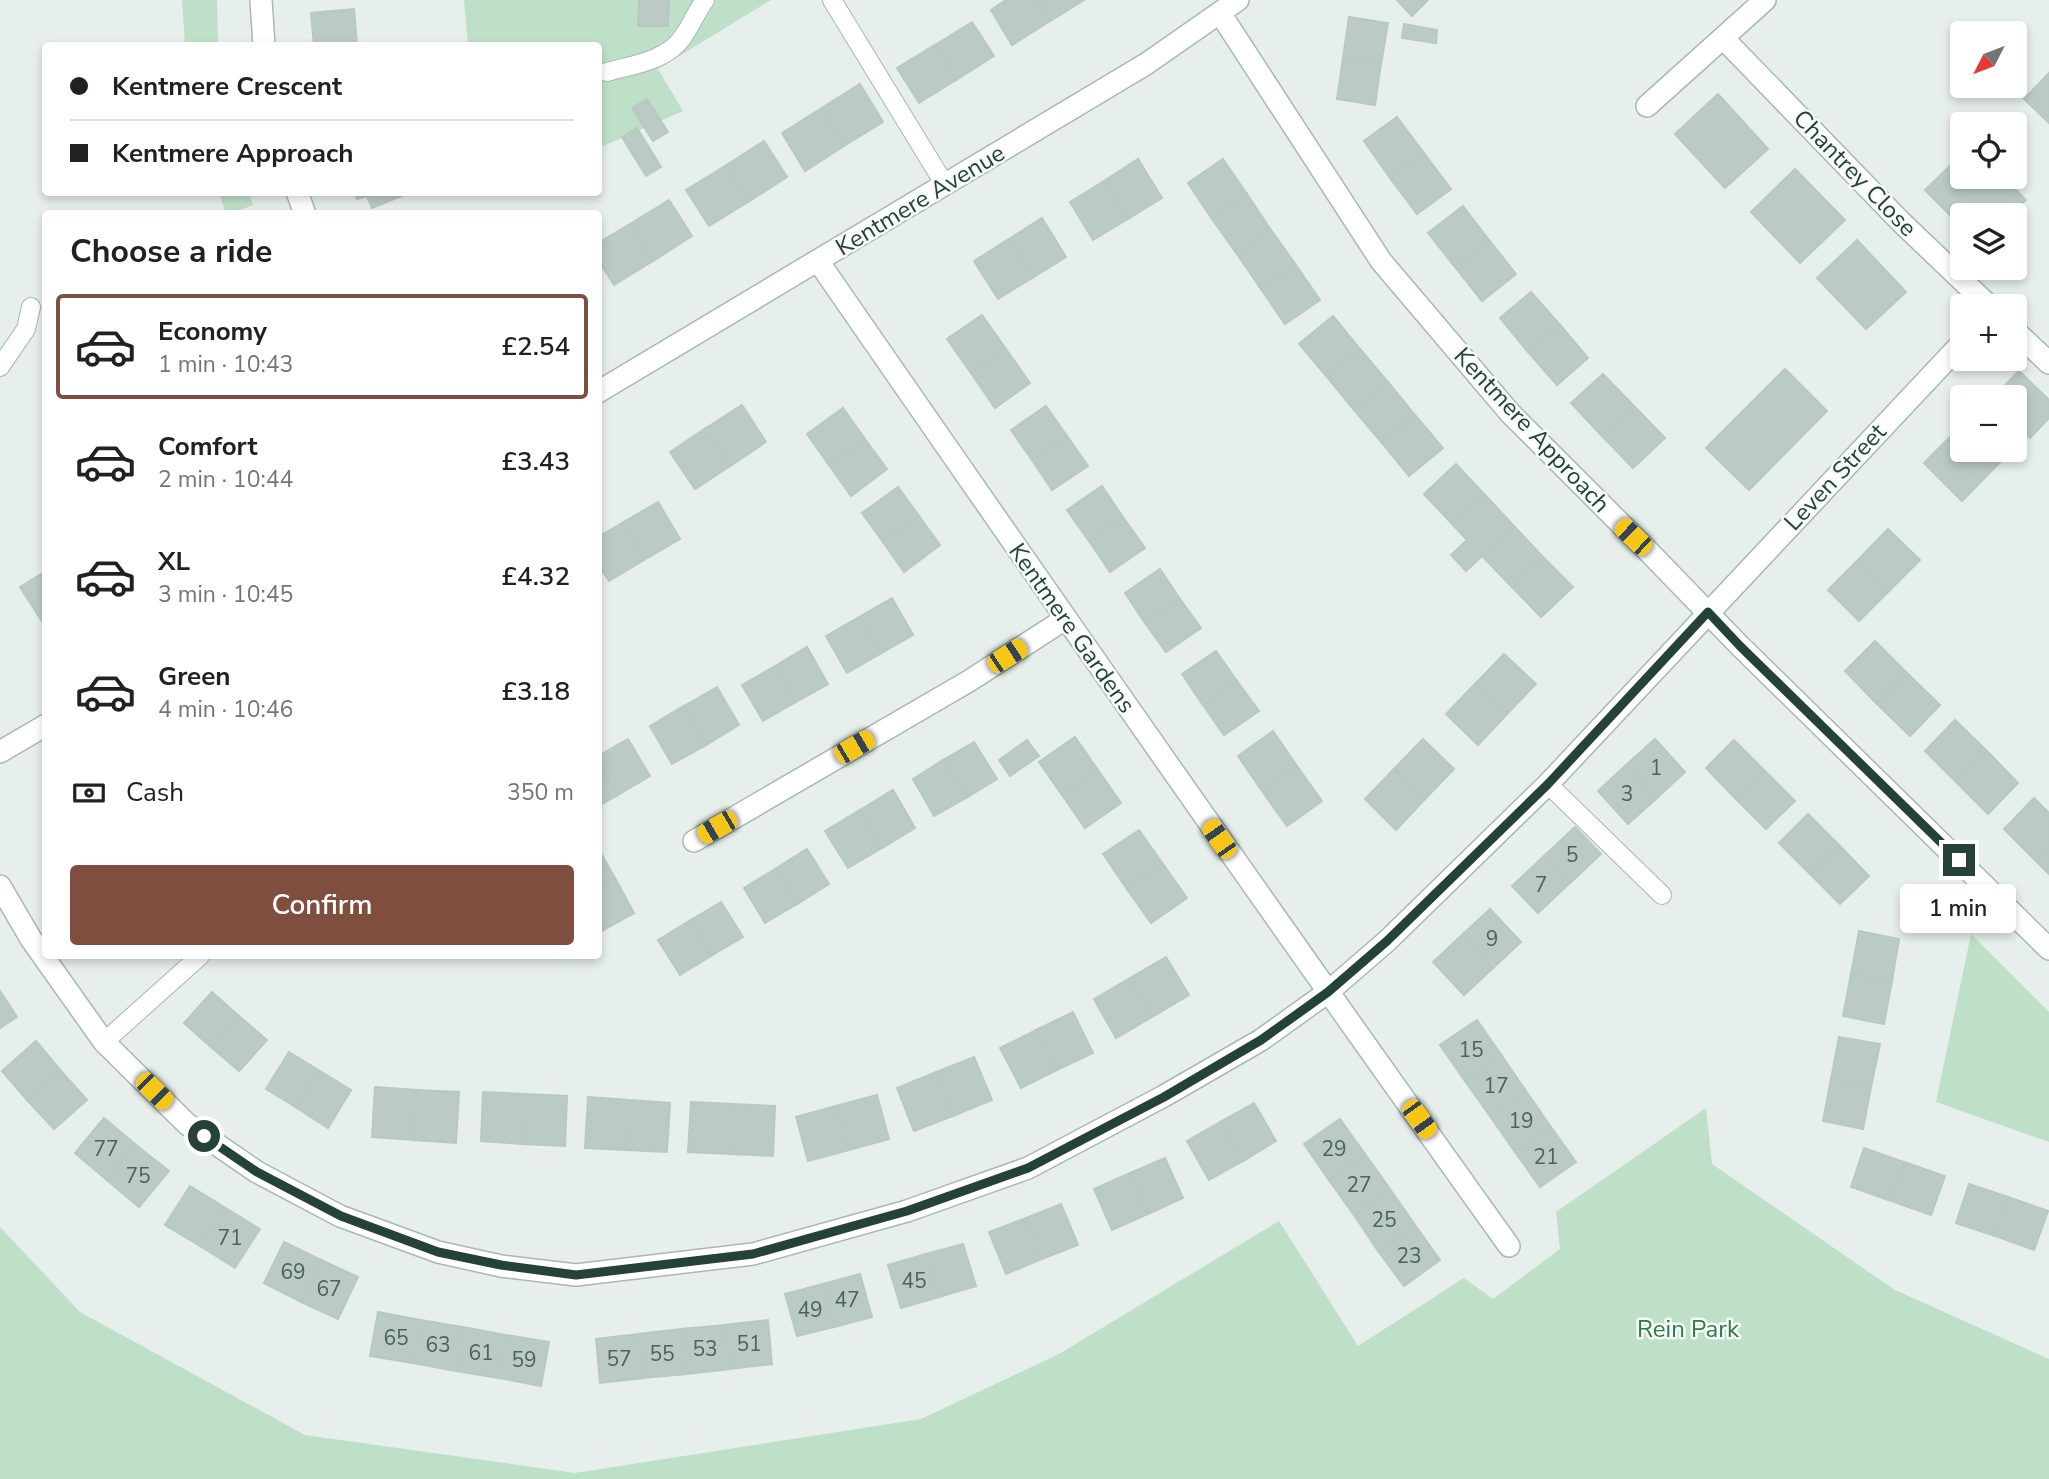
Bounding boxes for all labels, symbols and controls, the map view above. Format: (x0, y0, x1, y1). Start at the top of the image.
north arrow (1950, 21, 2026, 98)
map controls (1950, 21, 2027, 462)
text: Kentmere Crescent (112, 69, 342, 104)
street label: Chantrey Close (1786, 103, 1924, 243)
button: locate (1950, 112, 2027, 189)
text: Kentmere Approach (112, 136, 353, 171)
street label: Kentmere Avenue (830, 137, 1010, 263)
button: layers (1950, 203, 2027, 280)
text: Choose a ride (70, 230, 272, 273)
button: + (1950, 294, 2027, 371)
text: Economy (158, 314, 267, 349)
icon: car (74, 315, 137, 378)
text: £2.54 (501, 329, 570, 364)
street label: Kentmere Approach (1447, 340, 1617, 520)
text: 1 min · 10:43 (158, 349, 293, 380)
button: − (1950, 385, 2027, 462)
street label: Leven Street (1777, 416, 1893, 538)
text: Comfort (158, 429, 258, 464)
icon: car (74, 430, 137, 493)
text: £3.43 (501, 444, 570, 479)
text: 2 min · 10:44 (158, 464, 293, 495)
car (1611, 515, 1656, 559)
street label: Kentmere Gardens (1001, 537, 1143, 719)
text: XL (158, 544, 190, 579)
icon: car (74, 545, 137, 608)
text: £4.32 (501, 559, 570, 594)
text: 3 min · 10:45 (158, 579, 293, 610)
car (984, 636, 1031, 676)
text: Green (158, 659, 231, 694)
icon: car (74, 660, 137, 723)
text: £3.18 (501, 674, 570, 709)
text: 4 min · 10:46 (158, 694, 293, 725)
car (831, 727, 878, 767)
house number: 1 (1650, 754, 1662, 782)
icon: cash (70, 774, 108, 812)
text: Cash (126, 775, 184, 810)
text: 350 m (507, 777, 574, 808)
house number: 3 (1621, 780, 1633, 808)
car (694, 807, 741, 847)
car (1199, 816, 1240, 862)
house number: 5 (1566, 841, 1578, 869)
route end (1943, 844, 1975, 876)
button: Confirm (70, 865, 574, 945)
house number: 7 (1535, 871, 1547, 899)
callout: 1 min (1901, 884, 2017, 934)
text: 1 min (1929, 893, 1987, 924)
house number: 9 (1486, 925, 1498, 953)
house number: 15 (1458, 1036, 1484, 1064)
car (132, 1069, 177, 1113)
house number: 17 (1483, 1072, 1509, 1100)
car (1399, 1096, 1440, 1142)
house number: 19 (1508, 1107, 1534, 1135)
route start (188, 1120, 220, 1152)
house number: 77 (93, 1135, 119, 1163)
house number: 29 (1321, 1135, 1347, 1163)
house number: 21 (1533, 1143, 1559, 1171)
house number: 75 (125, 1162, 151, 1190)
house number: 27 (1346, 1171, 1372, 1199)
house number: 25 (1371, 1206, 1397, 1234)
house number: 71 (217, 1224, 243, 1252)
house number: 23 (1396, 1242, 1422, 1270)
house number: 69 (280, 1258, 306, 1286)
house number: 45 (901, 1267, 927, 1295)
house number: 67 (316, 1275, 342, 1303)
house number: 47 (834, 1286, 860, 1314)
house number: 49 (797, 1296, 823, 1324)
park label: Rein Park (1637, 1313, 1740, 1345)
house number: 65 (383, 1324, 409, 1352)
house number: 51 (736, 1330, 762, 1358)
house number: 63 (425, 1331, 451, 1359)
house number: 53 (692, 1335, 718, 1363)
house number: 61 (468, 1339, 494, 1367)
house number: 55 (649, 1340, 675, 1368)
house number: 57 (606, 1345, 632, 1373)
house number: 59 (511, 1346, 537, 1374)

